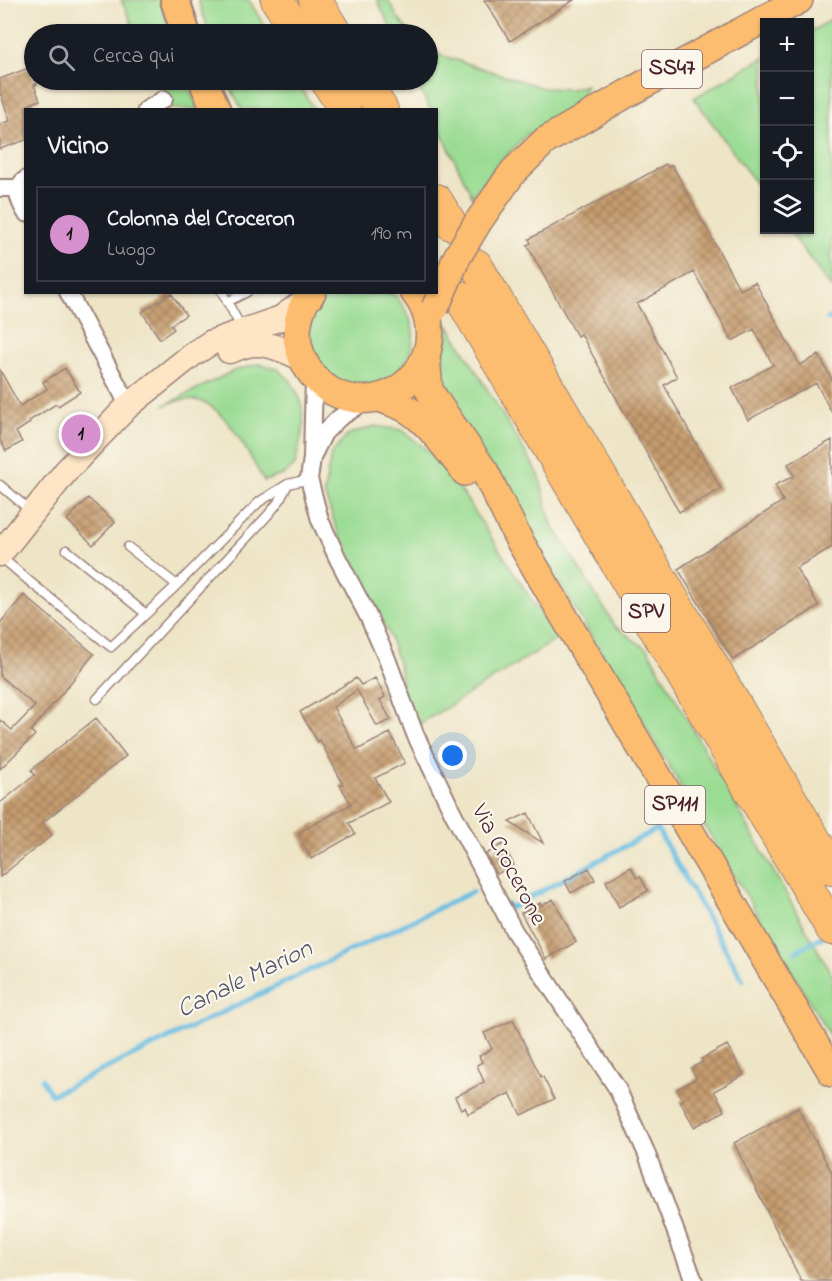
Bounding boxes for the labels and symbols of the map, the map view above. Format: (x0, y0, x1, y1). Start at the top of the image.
road number: SS47 (642, 50, 702, 88)
pin: 1 (62, 412, 100, 456)
road number: SPV (622, 594, 670, 632)
your location (438, 741, 467, 770)
road number: SP111 (645, 786, 705, 824)
street label: Via Crocerone (461, 797, 555, 932)
water label: Canale Marion (171, 930, 320, 1029)

